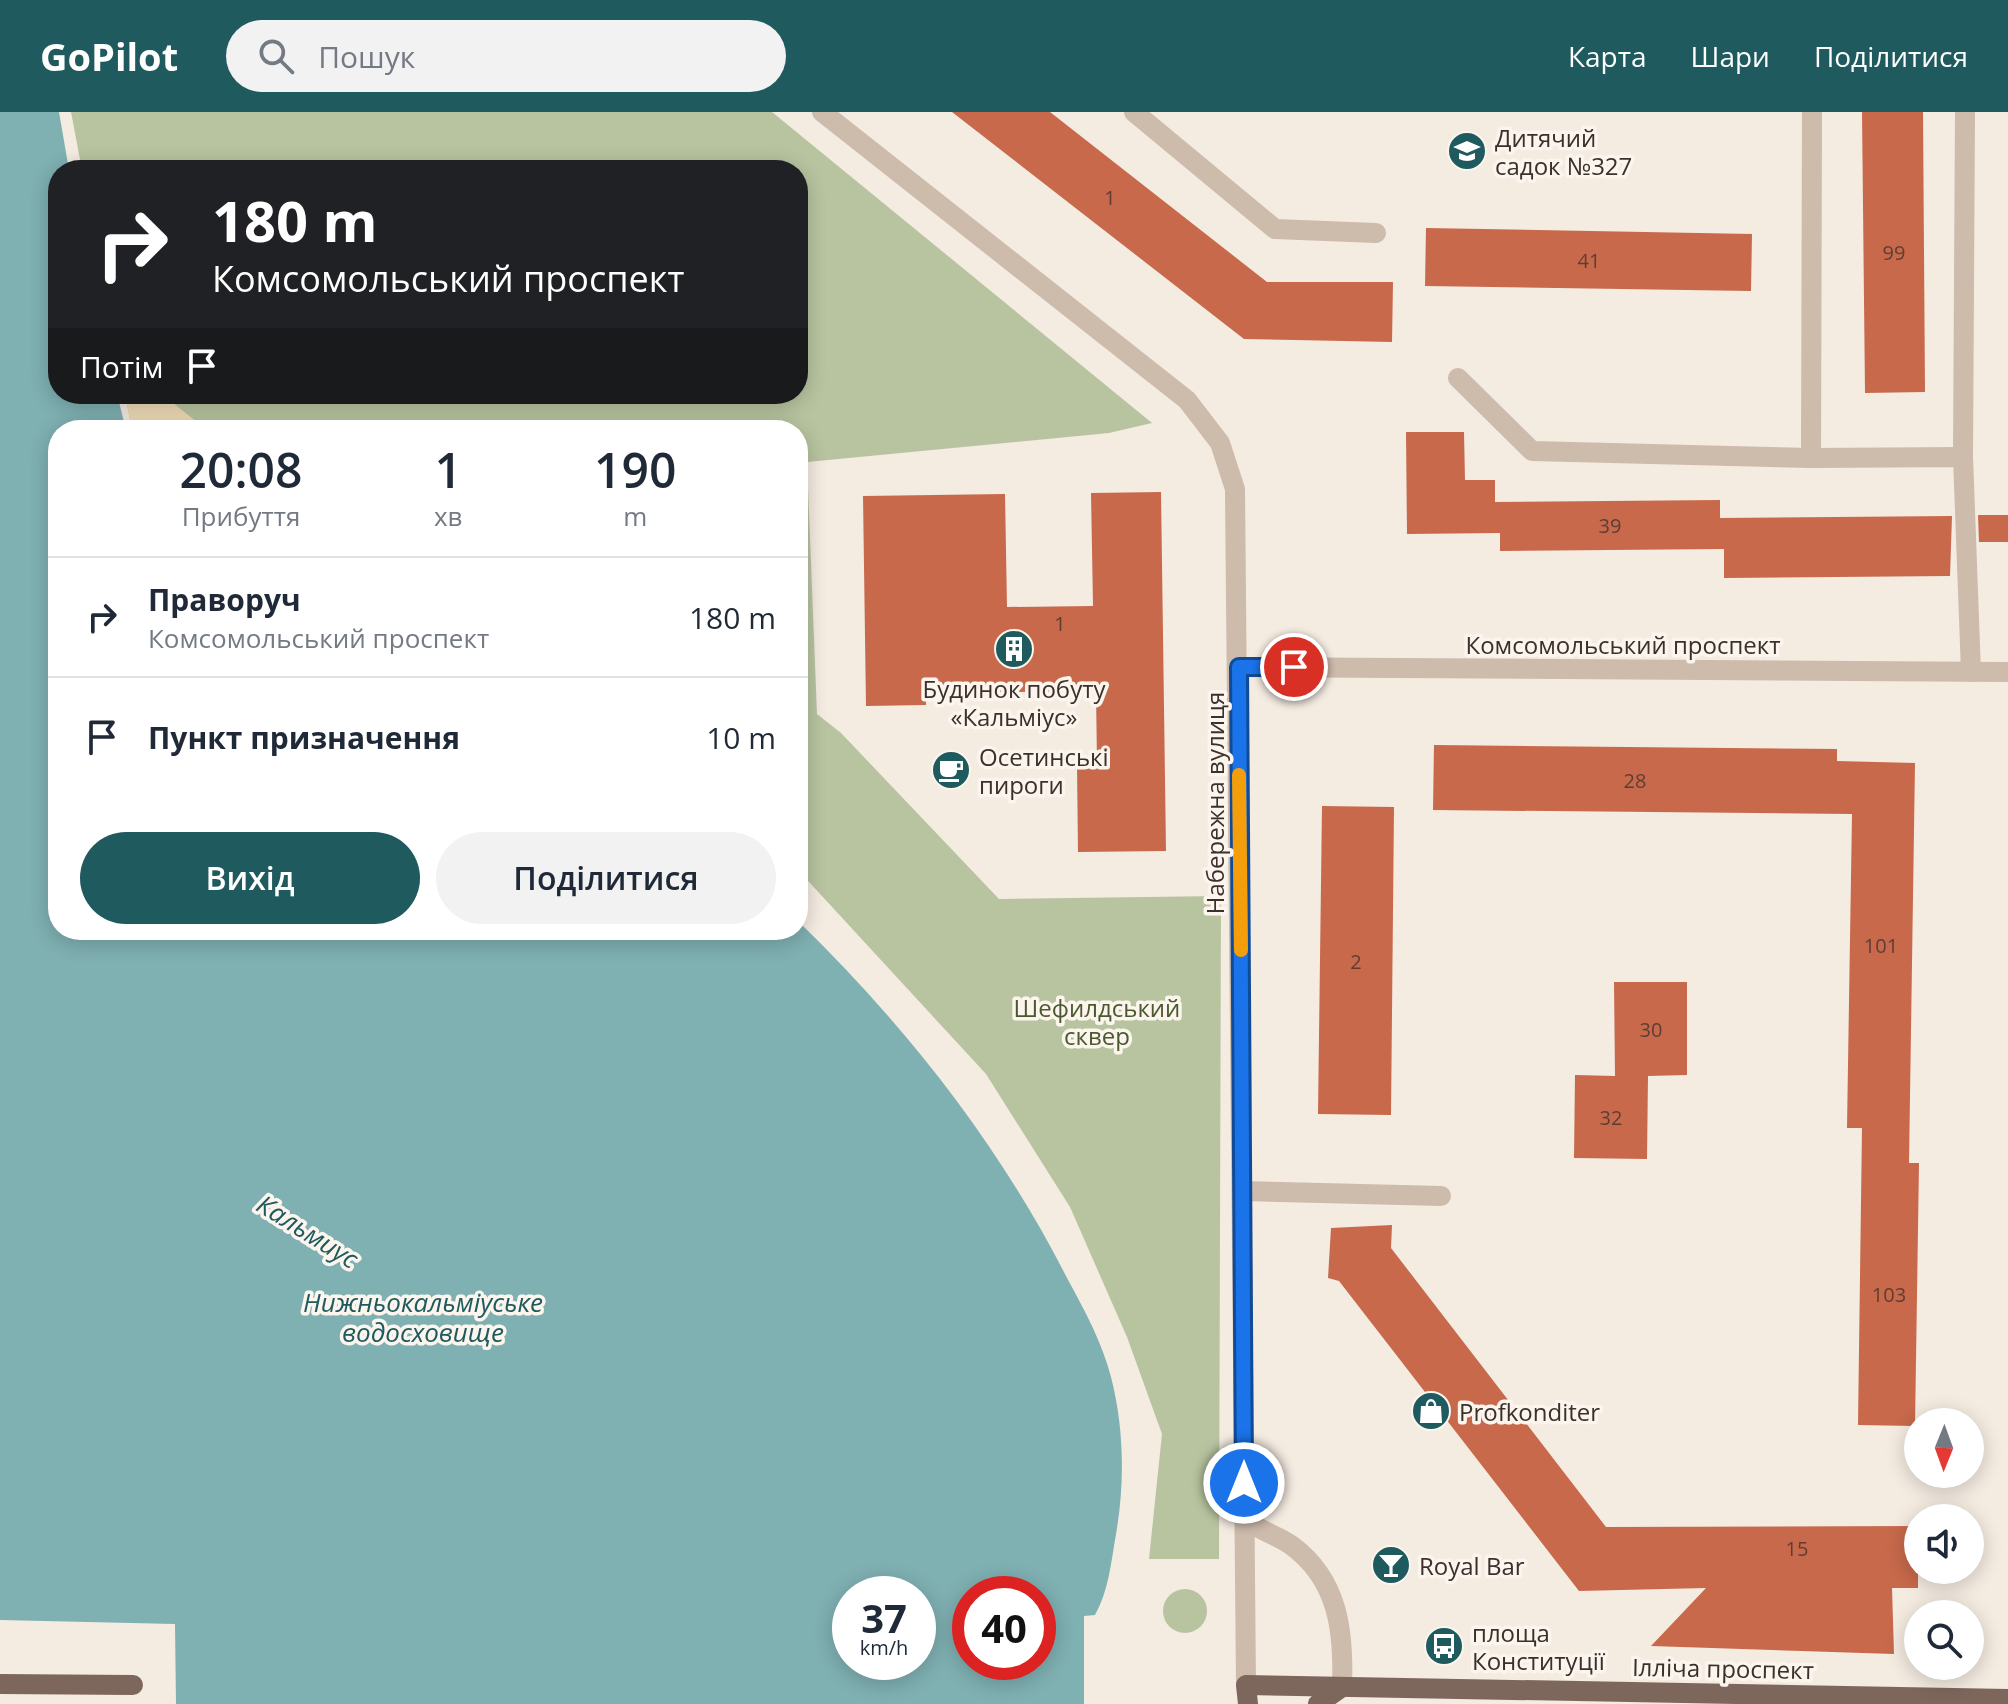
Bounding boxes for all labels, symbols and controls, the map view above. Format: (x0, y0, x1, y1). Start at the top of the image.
search box (226, 20, 786, 92)
text: GoPilot (40, 30, 178, 82)
icon: search (254, 34, 298, 78)
text: Пошук (318, 36, 415, 77)
text: Карта (1568, 37, 1647, 75)
text: Шари (1691, 37, 1770, 75)
text: Поділитися (1814, 37, 1968, 75)
place label: Дитячий садок №327 (1495, 121, 1632, 182)
school or university icon: Дитячий садок №327 (1446, 130, 1488, 172)
text: 180 m (212, 182, 378, 258)
house number: 1 (1104, 184, 1116, 211)
icon: right (80, 192, 184, 296)
house number: 99 (1883, 239, 1905, 266)
house number: 41 (1578, 247, 1600, 274)
text: Комсомольський проспект (212, 254, 684, 303)
icon: arrive (180, 344, 224, 388)
text: Потім (80, 346, 164, 387)
text: 20:08 (180, 437, 302, 502)
text: 1 (435, 437, 462, 502)
text: 190 (594, 437, 676, 502)
text: Прибуття (182, 498, 300, 534)
text: хв (434, 498, 463, 534)
text: m (623, 498, 647, 534)
house number: 39 (1599, 512, 1621, 539)
text: Праворуч (148, 579, 301, 620)
icon: right (80, 595, 124, 639)
text: 180 m (689, 597, 776, 638)
house number: 1 (1054, 610, 1066, 637)
text: Комсомольський проспект (148, 620, 489, 656)
building icon: Будинок побуту «Кальміус» (993, 628, 1035, 670)
street label: Комсомольський проспект (1466, 628, 1780, 661)
pin (1260, 633, 1328, 701)
icon: arrive (1272, 645, 1316, 689)
place label: Будинок побуту «Кальміус» (923, 672, 1106, 733)
street label: Набережна вулиця (1198, 692, 1231, 914)
icon: arrive (80, 715, 124, 759)
text: Пункт призначення (148, 717, 460, 758)
text: 10 m (706, 717, 776, 758)
place label: Осетинські пироги (979, 740, 1109, 801)
cafe icon: Осетинські пироги (930, 749, 972, 791)
house number: 28 (1624, 767, 1646, 794)
button: Вихід (80, 832, 420, 924)
button: Поділитися (436, 832, 776, 924)
house number: 101 (1864, 932, 1898, 959)
house number: 2 (1350, 948, 1362, 975)
park label: Шефилдський сквер (1014, 991, 1180, 1052)
house number: 30 (1640, 1016, 1662, 1043)
house number: 32 (1600, 1104, 1622, 1131)
water label: Кальмиус (250, 1186, 366, 1276)
house number: 103 (1872, 1281, 1906, 1308)
water label: Нижньокальміуське водосховище (303, 1284, 543, 1350)
shop icon: Profkonditer (1410, 1390, 1452, 1432)
place label: Profkonditer (1459, 1395, 1600, 1428)
north arrow (1904, 1408, 1984, 1488)
map controls (1904, 1408, 1984, 1680)
position arrow (1202, 1441, 1286, 1525)
button: sound (1904, 1504, 1984, 1584)
house number: 15 (1786, 1535, 1808, 1562)
bar icon: Royal Bar (1370, 1544, 1412, 1586)
place label: Royal Bar (1419, 1549, 1525, 1582)
speed limit sign: 40 (952, 1576, 1056, 1680)
text: 37 (861, 1590, 907, 1645)
button: search (1904, 1600, 1984, 1680)
place label: площа Конституції (1472, 1616, 1606, 1677)
bus stop icon: площа Конституції (1423, 1625, 1465, 1667)
text: km/h (860, 1634, 908, 1661)
street label: Ілліча проспект (1632, 1650, 1814, 1686)

